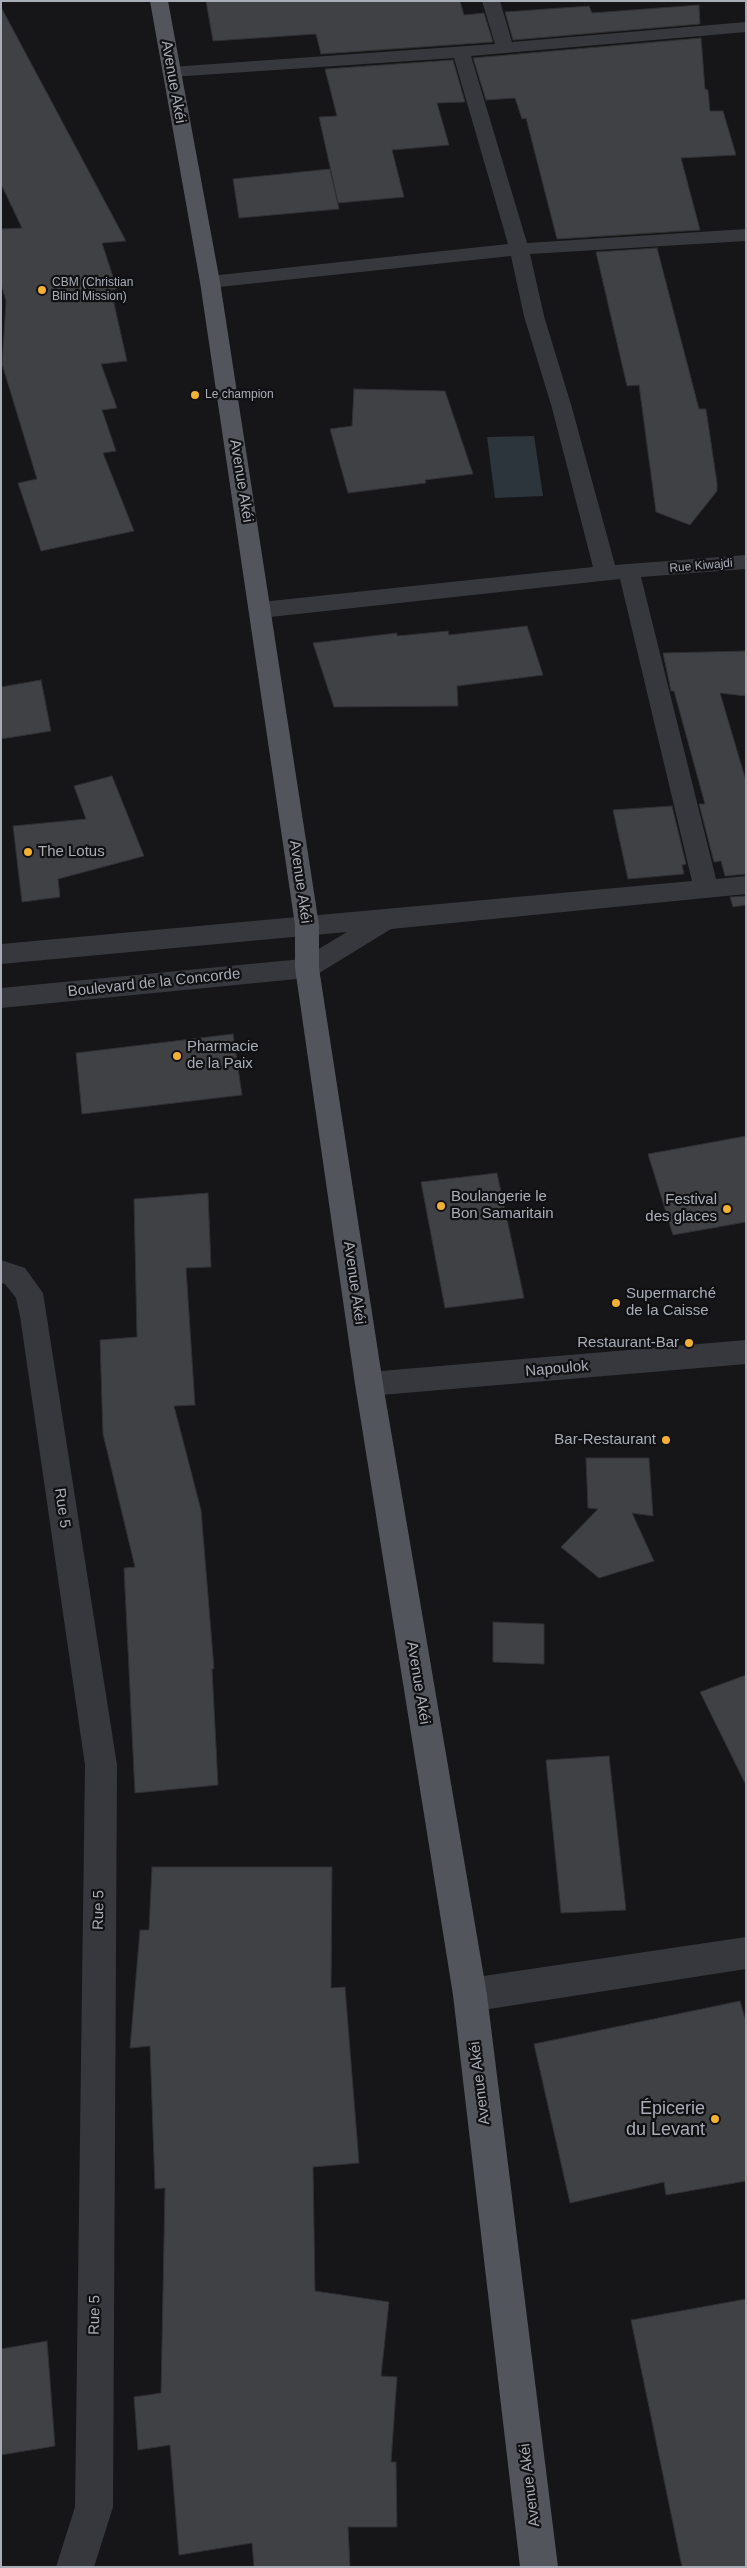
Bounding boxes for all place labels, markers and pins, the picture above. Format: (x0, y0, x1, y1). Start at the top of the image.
place label: CBM (Christian Blind Mission) (52, 276, 133, 304)
marker: CBM (Christian Blind Mission) (36, 284, 48, 296)
place label: Le champion (205, 388, 274, 402)
marker: Le champion (189, 389, 201, 401)
place label: The Lotus (38, 843, 105, 861)
marker: The Lotus (22, 846, 34, 858)
place label: Pharmacie de la Paix (187, 1038, 259, 1073)
marker: Pharmacie de la Paix (171, 1050, 183, 1062)
place label: Boulangerie le Bon Samaritain (451, 1188, 554, 1223)
place label: Festival des glaces (645, 1191, 717, 1226)
marker: Boulangerie le Bon Samaritain (435, 1200, 447, 1212)
marker: Festival des glaces (721, 1203, 733, 1215)
place label: Supermarché de la Caisse (626, 1285, 716, 1320)
marker: Supermarché de la Caisse (610, 1297, 622, 1309)
place label: Restaurant-Bar (577, 1334, 679, 1352)
marker: Restaurant-Bar (683, 1337, 695, 1349)
place label: Bar-Restaurant (554, 1431, 656, 1449)
marker: Bar-Restaurant (660, 1434, 672, 1446)
place label: Épicerie du Levant (626, 2098, 705, 2140)
marker: Épicerie du Levant (709, 2113, 721, 2125)

